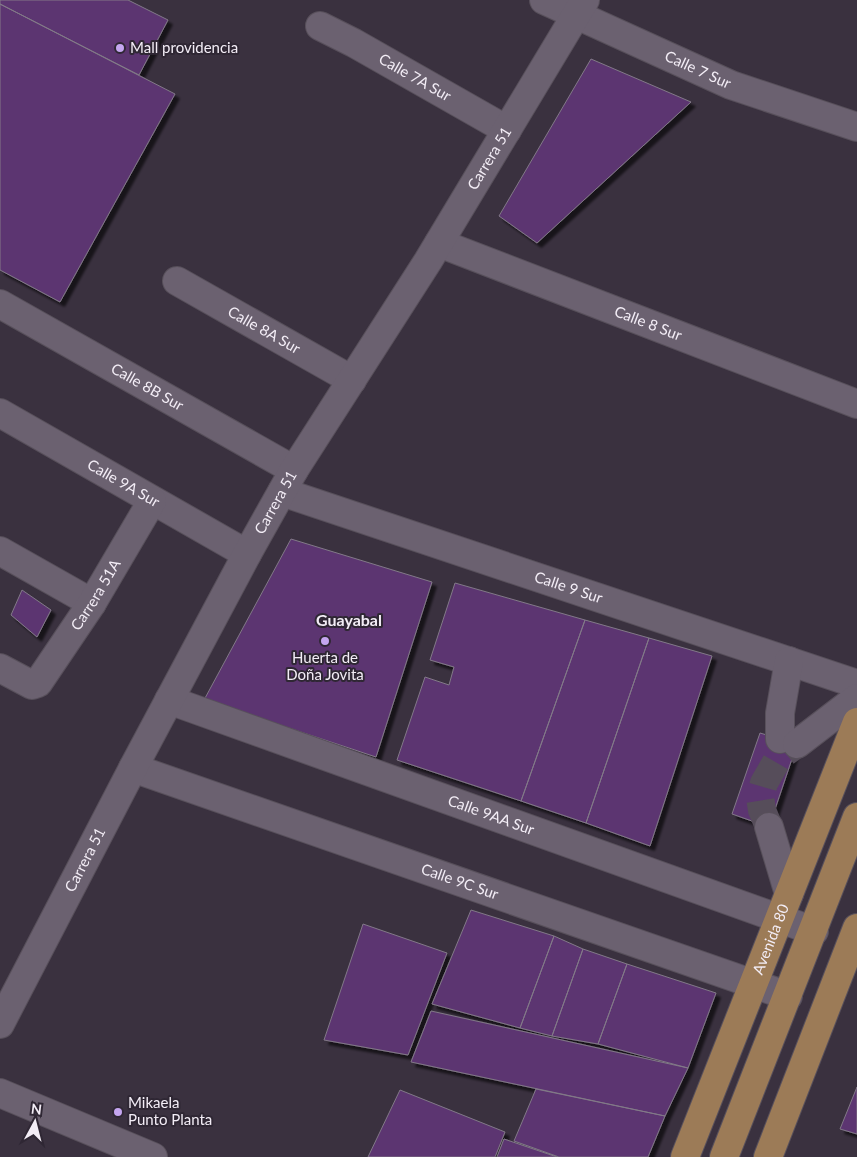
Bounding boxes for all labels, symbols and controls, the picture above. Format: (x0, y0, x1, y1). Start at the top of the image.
place label: Mall providencia (130, 38, 238, 56)
marker: Mall providencia (114, 42, 126, 54)
street label: Calle 7 Sur (662, 46, 735, 92)
street label: Calle 7A Sur (376, 49, 455, 105)
street label: Carrera 51 (463, 123, 515, 193)
street label: Calle 8 Sur (612, 301, 685, 344)
street label: Calle 8A Sur (225, 302, 304, 357)
street label: Calle 8B Sur (108, 359, 188, 414)
street label: Calle 9A Sur (84, 455, 164, 511)
street label: Carrera 51 (250, 467, 300, 537)
street label: Carrera 51A (66, 555, 124, 633)
street label: Calle 9 Sur (532, 567, 606, 607)
district label: Guayabal (316, 610, 382, 629)
marker: Huerta de Doña Jovita (319, 635, 331, 647)
place label: Huerta de Doña Jovita (286, 648, 364, 683)
street label: Calle 9AA Sur (446, 791, 537, 838)
street label: Carrera 51 (60, 824, 109, 895)
street label: Calle 9C Sur (419, 859, 502, 903)
street label: Avenida 80 (748, 901, 792, 977)
place label: Mikaela Punto Planta (128, 1093, 212, 1128)
north arrow (10, 1097, 60, 1147)
text: N (30, 1100, 43, 1118)
marker: Mikaela Punto Planta (112, 1106, 124, 1118)

